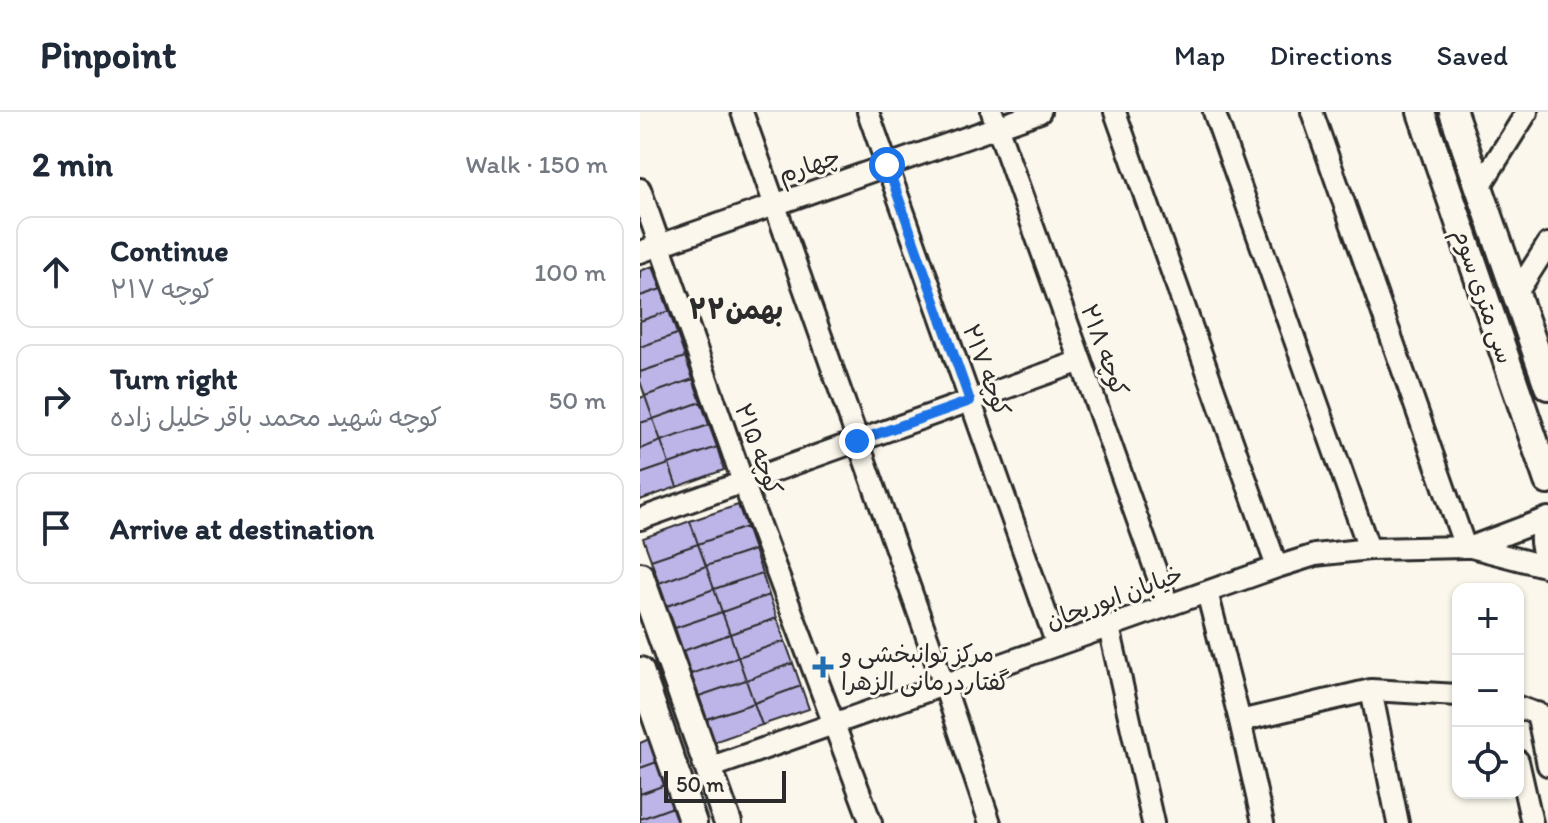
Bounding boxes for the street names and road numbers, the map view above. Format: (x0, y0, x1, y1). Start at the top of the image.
street label: چهارم (774, 141, 845, 193)
street label: سی متری سوم (1444, 225, 1521, 369)
street label: کوچه ۲۱۸ (1074, 300, 1135, 400)
street label: کوچه ۲۱۷ (956, 320, 1017, 421)
street label: کوچه ۲۱۵ (728, 399, 789, 499)
street label: خیابان ابوریحان (1042, 559, 1187, 636)

